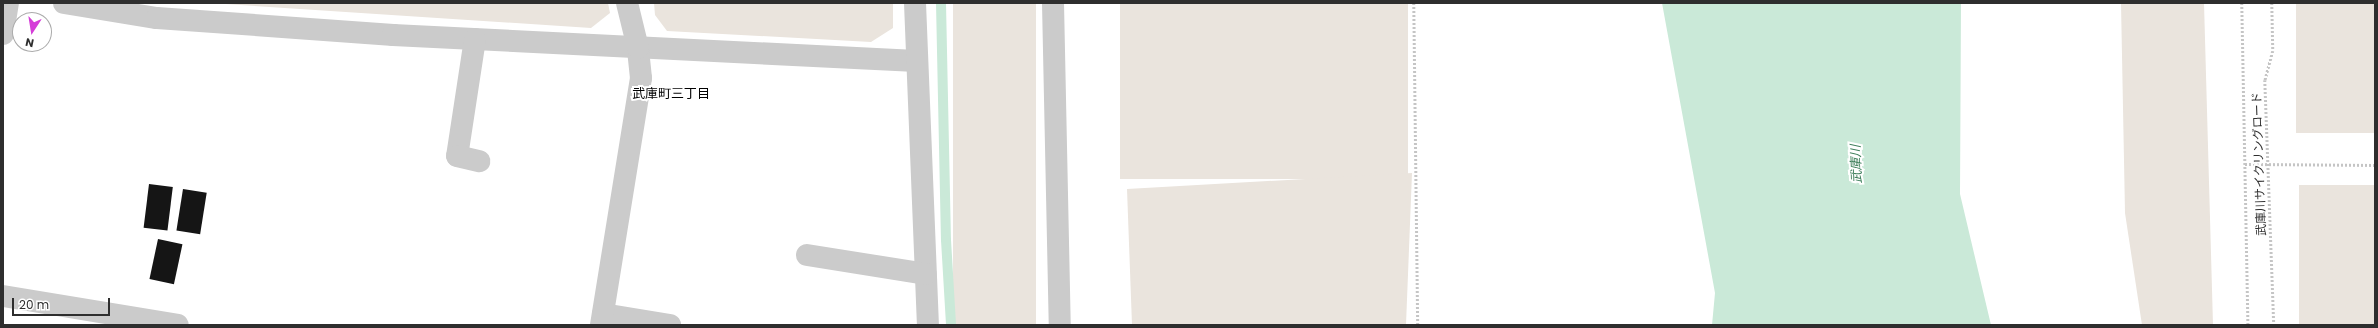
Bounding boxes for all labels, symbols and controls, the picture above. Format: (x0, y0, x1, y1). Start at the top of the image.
north arrow (12, 12, 52, 52)
text: N (24, 34, 35, 51)
district label: 武庫町三丁目 (632, 86, 710, 102)
street label: 武庫川サイクリングロード (2249, 92, 2269, 236)
water label: 武庫川 (1849, 144, 1865, 184)
scale bar (14, 290, 112, 316)
text: 20 m (19, 296, 49, 313)

